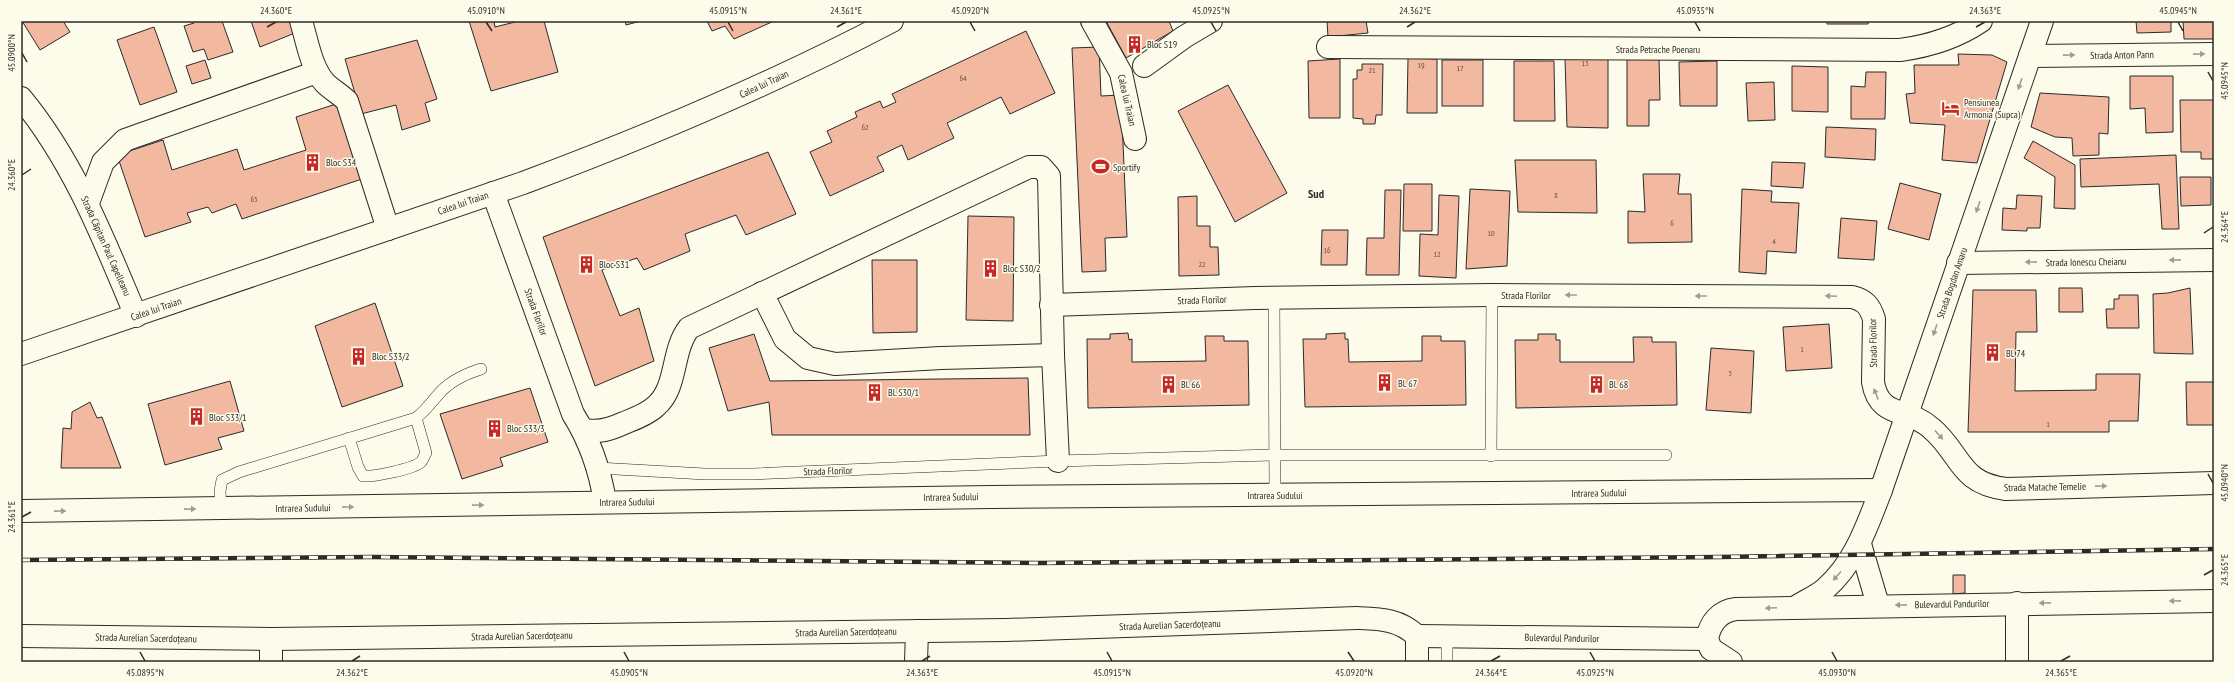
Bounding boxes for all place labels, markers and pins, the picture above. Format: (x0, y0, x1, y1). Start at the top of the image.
building icon: Bloc S19 (1124, 34, 1144, 54)
place label: Bloc S19 (1147, 38, 1177, 51)
place label: Pensiunea Armonia (Supca) (1964, 96, 2021, 121)
hotel icon: Pensiunea Armonia (Supca) (1941, 98, 1961, 118)
building icon: Bloc S34 (303, 152, 323, 172)
place label: Bloc S34 (326, 156, 357, 169)
sports icon: Sportify (1090, 157, 1110, 177)
place label: Sportify (1113, 161, 1140, 174)
building icon: Bloc S31 (576, 254, 596, 274)
place label: Bloc S31 (599, 258, 629, 271)
building icon: Bloc S30/2 (980, 258, 1000, 278)
place label: Bloc S30/2 (1003, 262, 1041, 275)
building icon: Bl. 74 (1983, 343, 2003, 363)
building icon: Bloc S33/2 (349, 346, 369, 366)
place label: Bl. 74 (2006, 347, 2026, 360)
place label: Bloc S33/2 (372, 350, 410, 363)
building icon: Bl. 67 (1375, 373, 1395, 393)
building icon: Bl. 66 (1158, 374, 1178, 394)
building icon: Bl. 68 (1586, 374, 1606, 394)
place label: Bl. 67 (1398, 377, 1417, 390)
place label: Bl. 66 (1181, 378, 1201, 391)
place label: Bl. 68 (1609, 378, 1628, 391)
building icon: Bl. S30/1 (865, 382, 885, 402)
place label: Bl. S30/1 (888, 386, 919, 399)
building icon: Bloc S33/1 (186, 407, 206, 427)
place label: Bloc S33/1 (209, 411, 247, 424)
building icon: Bloc S33/3 (484, 418, 504, 438)
place label: Bloc S33/3 (507, 422, 545, 435)

